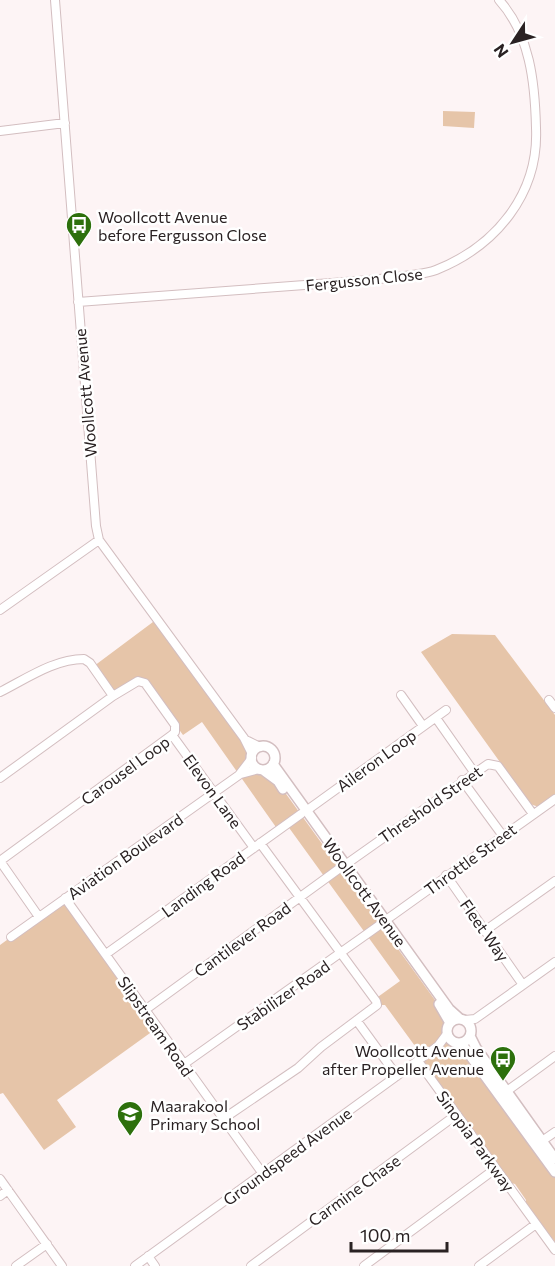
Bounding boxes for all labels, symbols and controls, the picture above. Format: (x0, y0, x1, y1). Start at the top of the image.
north arrow (483, 12, 543, 72)
text: N (489, 41, 512, 62)
place label: Woollcott Avenue before Fergusson Close (98, 207, 267, 244)
bus stop icon: Woollcott Avenue before Fergusson Close (64, 210, 94, 248)
street label: Fergusson Close (304, 263, 424, 295)
street label: Woollcott Avenue (70, 328, 100, 458)
street label: Aileron Loop (333, 725, 419, 795)
street label: Carousel Loop (77, 732, 173, 808)
street label: Elevon Lane (180, 750, 246, 832)
street label: Threshold Street (375, 761, 486, 847)
street label: Aviation Boulevard (64, 809, 186, 903)
street label: Throttle Street (420, 819, 520, 899)
street label: Woollcott Avenue (319, 834, 411, 950)
street label: Landing Road (158, 847, 248, 921)
street label: Fleet Way (457, 895, 513, 965)
street label: Cantilever Road (190, 898, 294, 980)
street label: Stabilizer Road (233, 956, 333, 1034)
street label: Slipstream Road (114, 972, 198, 1080)
place label: Woollcott Avenue after Propeller Avenue (322, 1041, 484, 1078)
bus stop icon: Woollcott Avenue after Propeller Avenue (488, 1044, 518, 1082)
street label: Sinopia Parkway (433, 1087, 519, 1195)
place label: Maarakool Primary School (150, 1096, 260, 1133)
school or university icon: Maarakool Primary School (115, 1099, 145, 1137)
street label: Groundspeed Avenue (219, 1103, 355, 1209)
street label: Carmine Chase (304, 1150, 404, 1230)
scale bar (351, 1215, 447, 1253)
text: 100 m (360, 1224, 410, 1246)

